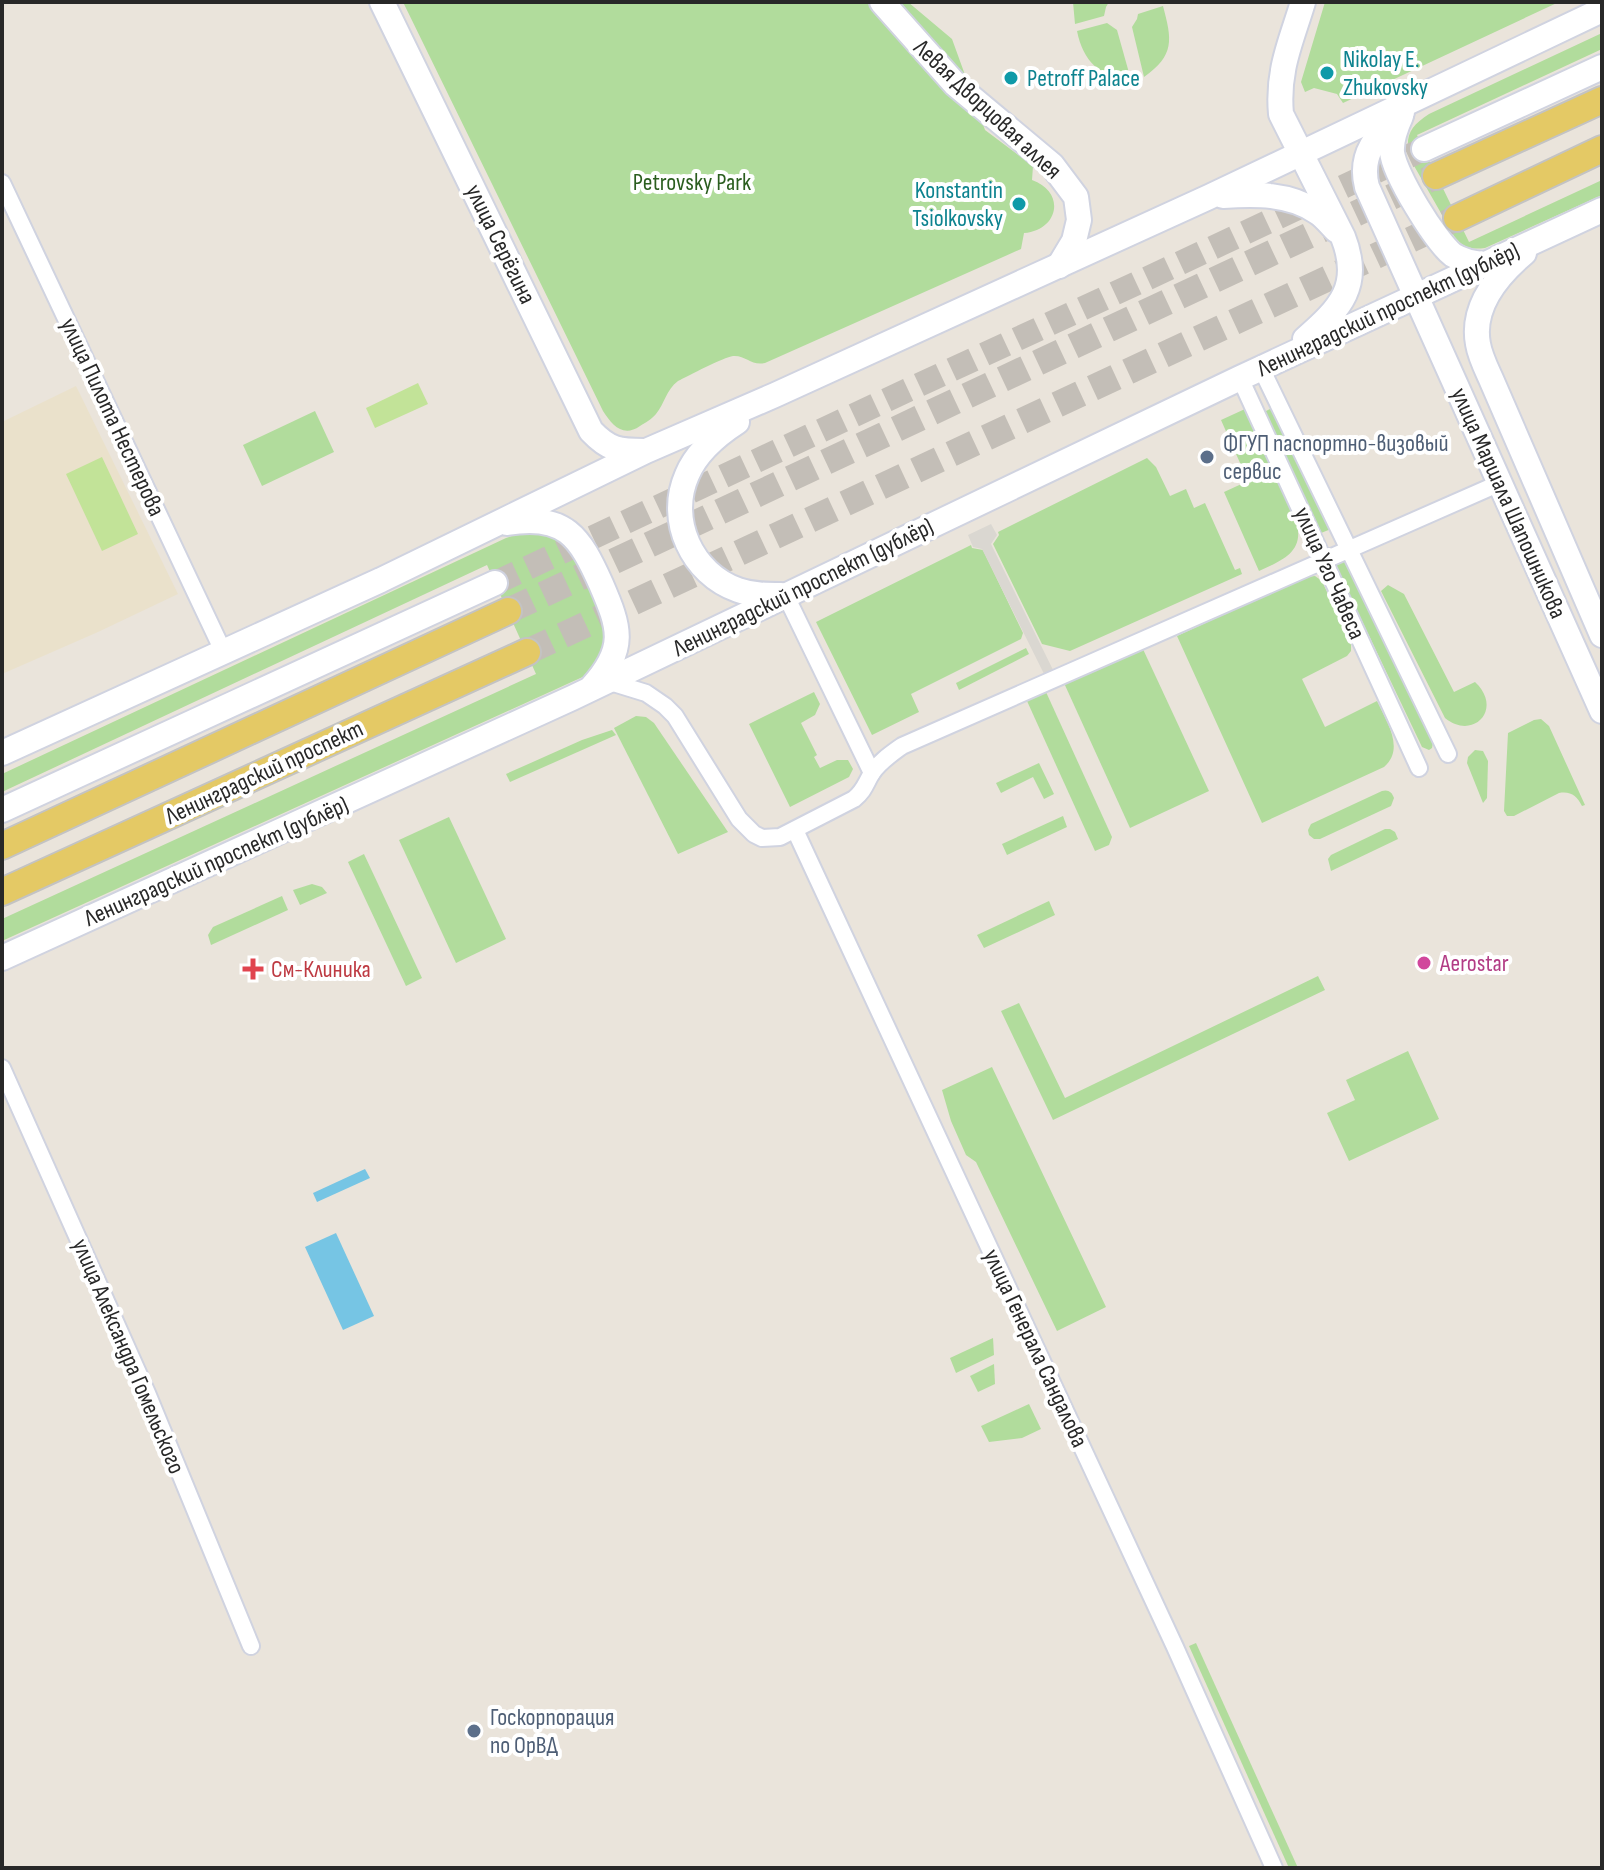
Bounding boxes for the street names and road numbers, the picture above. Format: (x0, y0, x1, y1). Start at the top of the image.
street label: Левая Дворцовая аллея (907, 33, 1068, 185)
street label: улица Серёгина (459, 180, 542, 309)
street label: Ленинградский проспект (дублёр) (1252, 236, 1524, 383)
street label: улица Пилота Нестерова (54, 314, 171, 521)
street label: улица Маршала Шапошникова (1445, 383, 1573, 623)
street label: улица Уго Чавеса (1288, 503, 1372, 644)
street label: Ленинградский проспект (дублёр) (667, 512, 938, 664)
street label: Ленинградский проспект (160, 714, 368, 831)
street label: Ленинградский проспект (дублёр) (79, 790, 353, 933)
street label: улица Александра Гомельского (66, 1234, 191, 1478)
street label: улица Генерала Сандалова (977, 1244, 1094, 1452)

